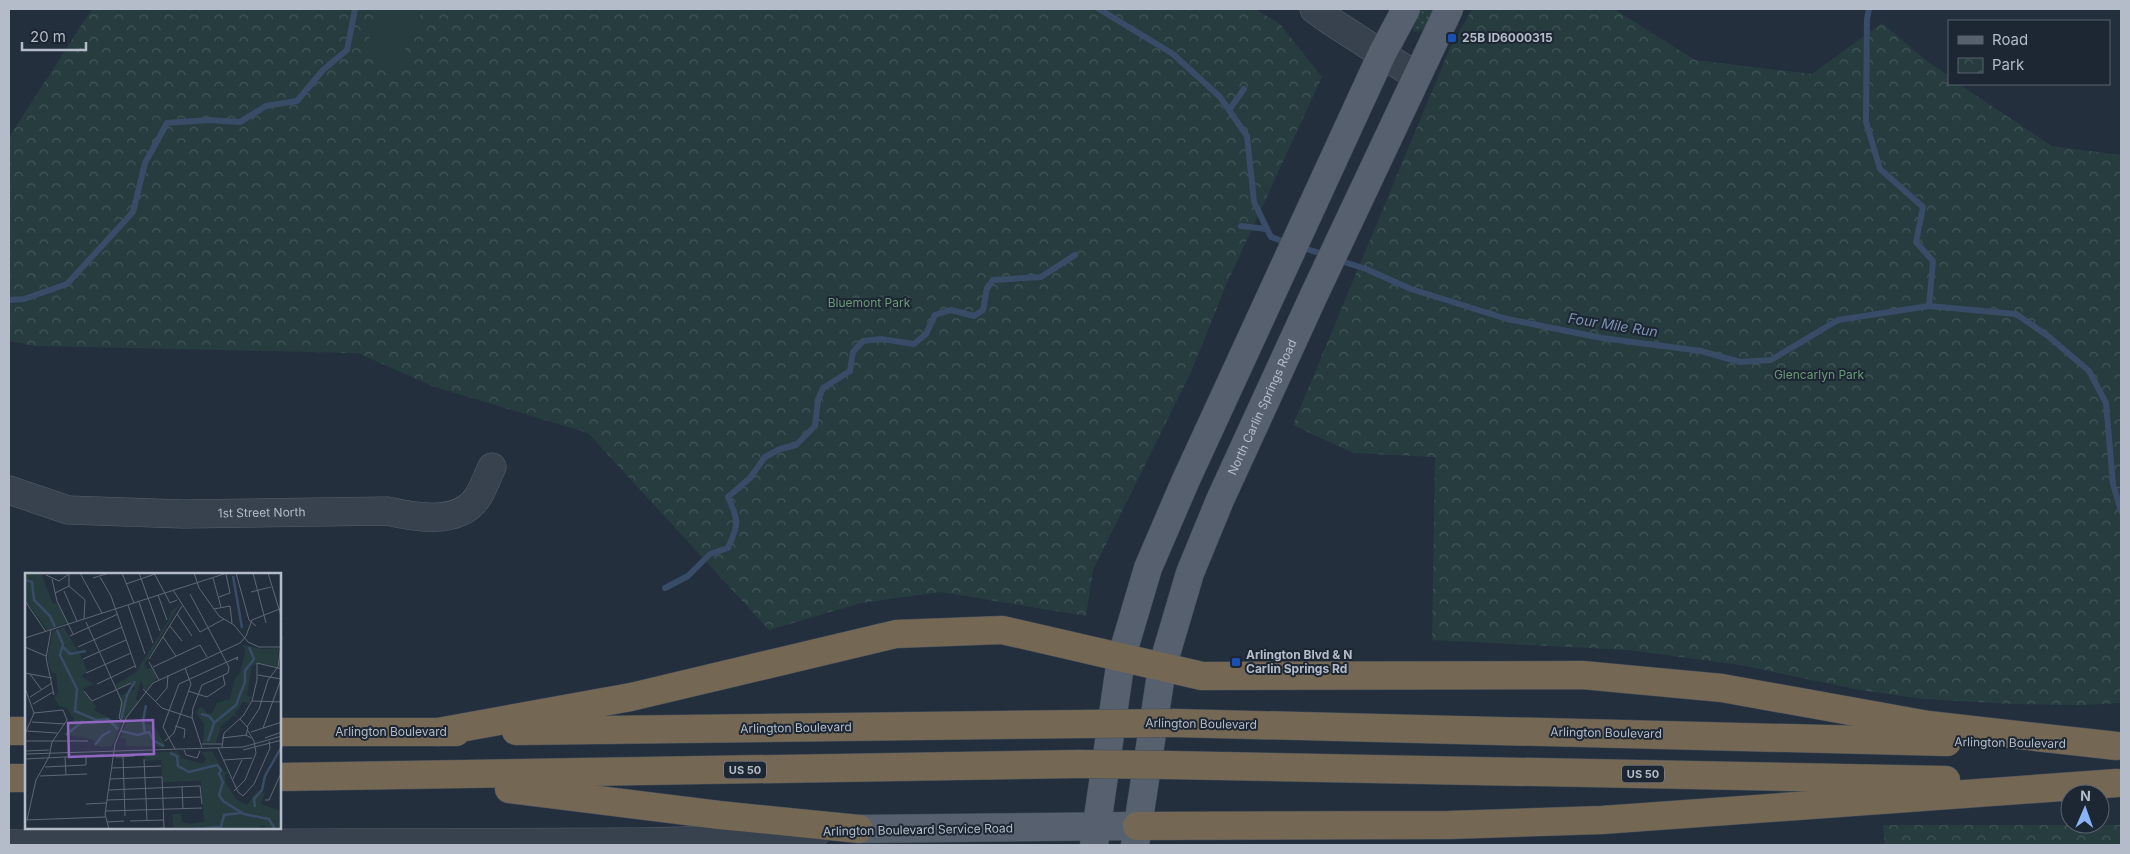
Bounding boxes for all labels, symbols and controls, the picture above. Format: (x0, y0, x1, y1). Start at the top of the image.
scale bar (22, 20, 86, 52)
legend (1948, 20, 2110, 85)
text: 20 m (30, 27, 66, 46)
place label: 25B ID6000315 (1462, 30, 1553, 45)
text: Road (1992, 30, 2028, 49)
marker: 25B ID6000315 (1446, 32, 1458, 44)
text: Park (1992, 55, 2025, 74)
park label: Bluemont Park (828, 295, 911, 310)
water label: Four Mile Run (1567, 309, 1659, 340)
street label: North Carlin Springs Road (1224, 337, 1300, 477)
park label: Glencarlyn Park (1774, 367, 1865, 382)
street label: 1st Street North (218, 504, 306, 520)
inset map (25, 573, 281, 829)
place label: Arlington Blvd & N Carlin Springs Rd (1246, 647, 1352, 676)
marker: Arlington Blvd & N Carlin Springs Rd (1230, 656, 1242, 668)
street label: Arlington Boulevard (1145, 715, 1257, 732)
street label: Arlington Boulevard (740, 719, 852, 736)
street label: Arlington Boulevard (335, 724, 447, 739)
street label: Arlington Boulevard (1550, 724, 1662, 741)
street label: Arlington Boulevard (1954, 734, 2066, 751)
road number: US 50 (724, 762, 766, 778)
road number: US 50 (1622, 766, 1664, 782)
north arrow (2060, 784, 2110, 834)
text: N (2080, 787, 2091, 804)
street label: Arlington Boulevard Service Road (823, 820, 1013, 839)

